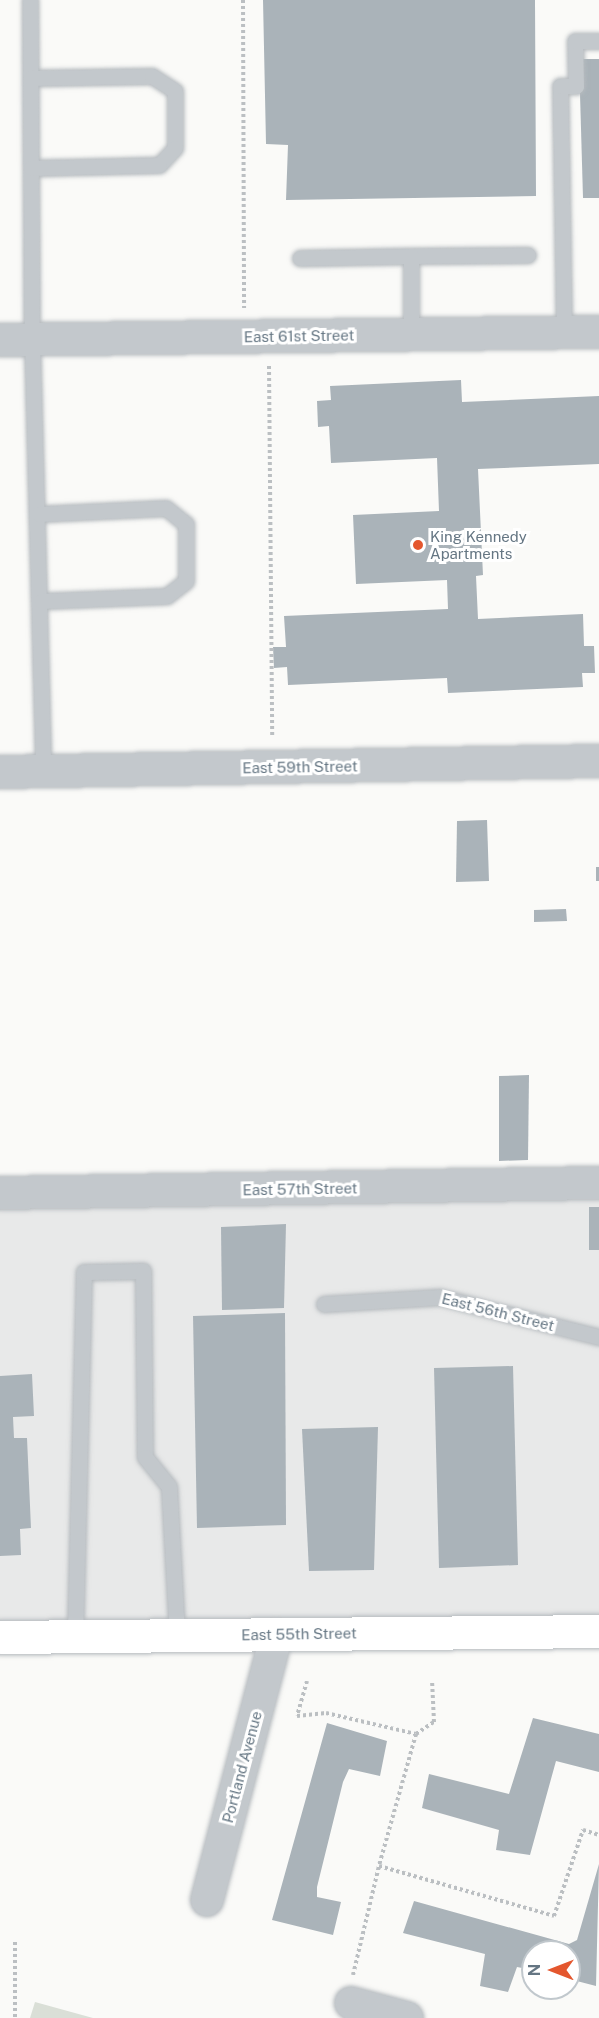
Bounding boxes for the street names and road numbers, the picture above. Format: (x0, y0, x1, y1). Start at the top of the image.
street label: East 61st Street (244, 326, 354, 346)
street label: East 59th Street (242, 757, 358, 777)
street label: East 57th Street (242, 1179, 358, 1199)
street label: East 56th Street (440, 1289, 556, 1335)
street label: East 55th Street (241, 1624, 357, 1644)
street label: Portland Avenue (218, 1709, 266, 1825)

